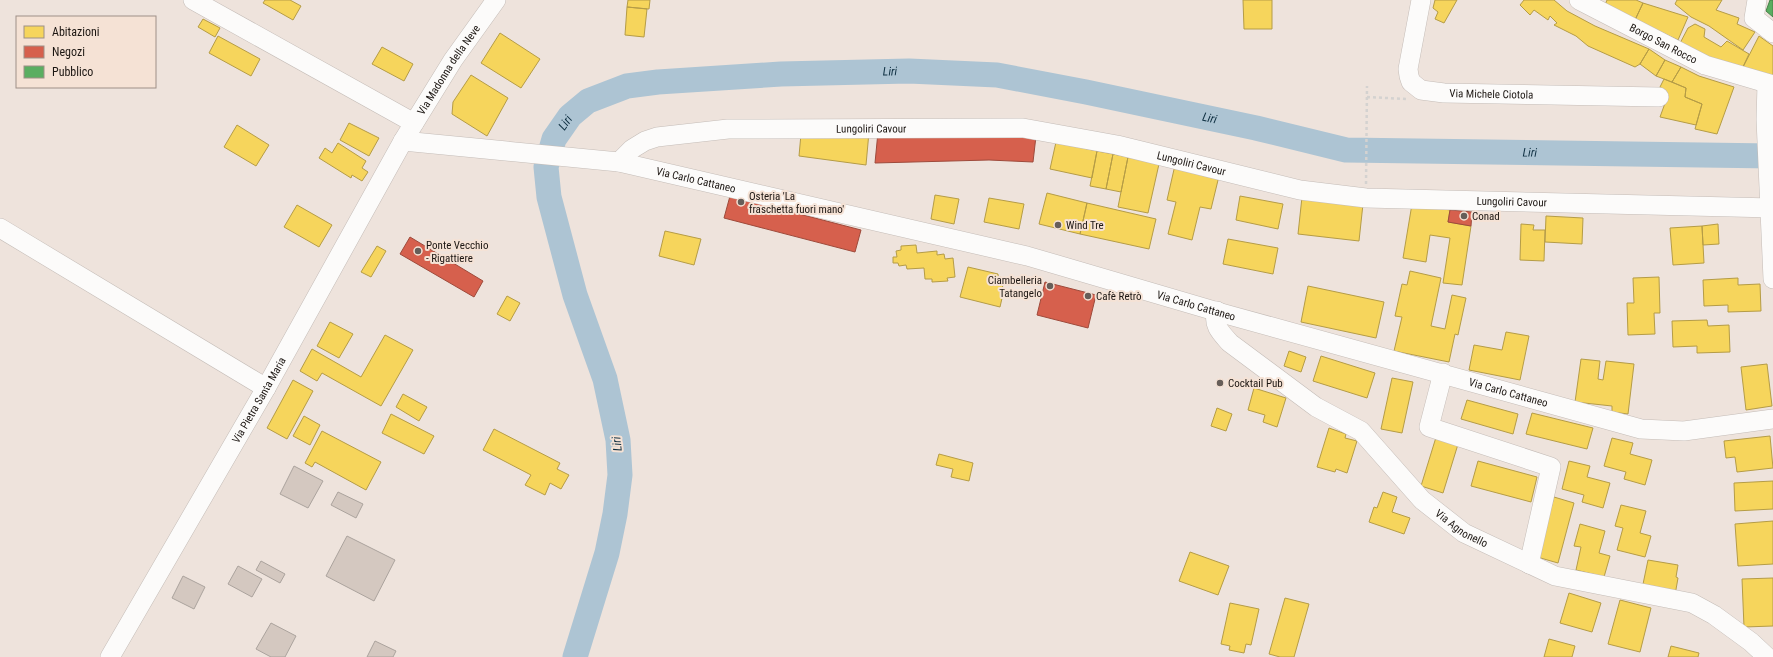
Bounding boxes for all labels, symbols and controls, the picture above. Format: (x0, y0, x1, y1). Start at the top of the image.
legend (16, 16, 156, 88)
street label: Borgo San Rocco (1627, 21, 1700, 67)
street label: Via Madonna della Neve (414, 22, 483, 117)
text: Abitazioni (52, 25, 100, 39)
text: Negozi (52, 45, 85, 59)
water label: Liri (883, 64, 898, 79)
text: Pubblico (52, 65, 93, 79)
street label: Via Michele Ciotola (1449, 87, 1533, 101)
water label: Liri (1201, 110, 1218, 127)
water label: Liri (555, 113, 575, 133)
street label: Lungoliri Cavour (836, 122, 907, 135)
water label: Liri (1523, 145, 1537, 160)
street label: Lungoliri Cavour (1156, 149, 1228, 178)
street label: Via Carlo Cattaneo (655, 164, 738, 195)
place label: Osteria 'La fraschetta fuori mano' (749, 190, 844, 216)
street label: Lungoliri Cavour (1476, 194, 1548, 209)
marker: Osteria 'La fraschetta fuori mano' (736, 197, 746, 207)
place label: Conad (1472, 210, 1500, 223)
marker: Conad (1459, 211, 1469, 221)
place label: Wind Tre (1066, 219, 1104, 232)
marker: Wind Tre (1053, 220, 1063, 230)
place label: Ponte Vecchio - Rigattiere (426, 239, 489, 265)
marker: Ponte Vecchio - Rigattiere (413, 246, 423, 256)
place label: Ciambelleria Tatangelo (988, 274, 1042, 300)
marker: Ciambelleria Tatangelo (1045, 281, 1055, 291)
street label: Via Carlo Cattaneo (1155, 288, 1237, 323)
place label: Cafè Retrò (1096, 290, 1142, 303)
marker: Cafè Retrò (1083, 291, 1093, 301)
street label: Via Pietra Santa Maria (229, 355, 288, 445)
street label: Via Carlo Cattaneo (1467, 375, 1550, 410)
place label: Cocktail Pub (1228, 377, 1283, 390)
marker: Cocktail Pub (1215, 378, 1225, 388)
water label: Liri (609, 436, 625, 452)
street label: Via Agnonello (1433, 506, 1490, 550)

